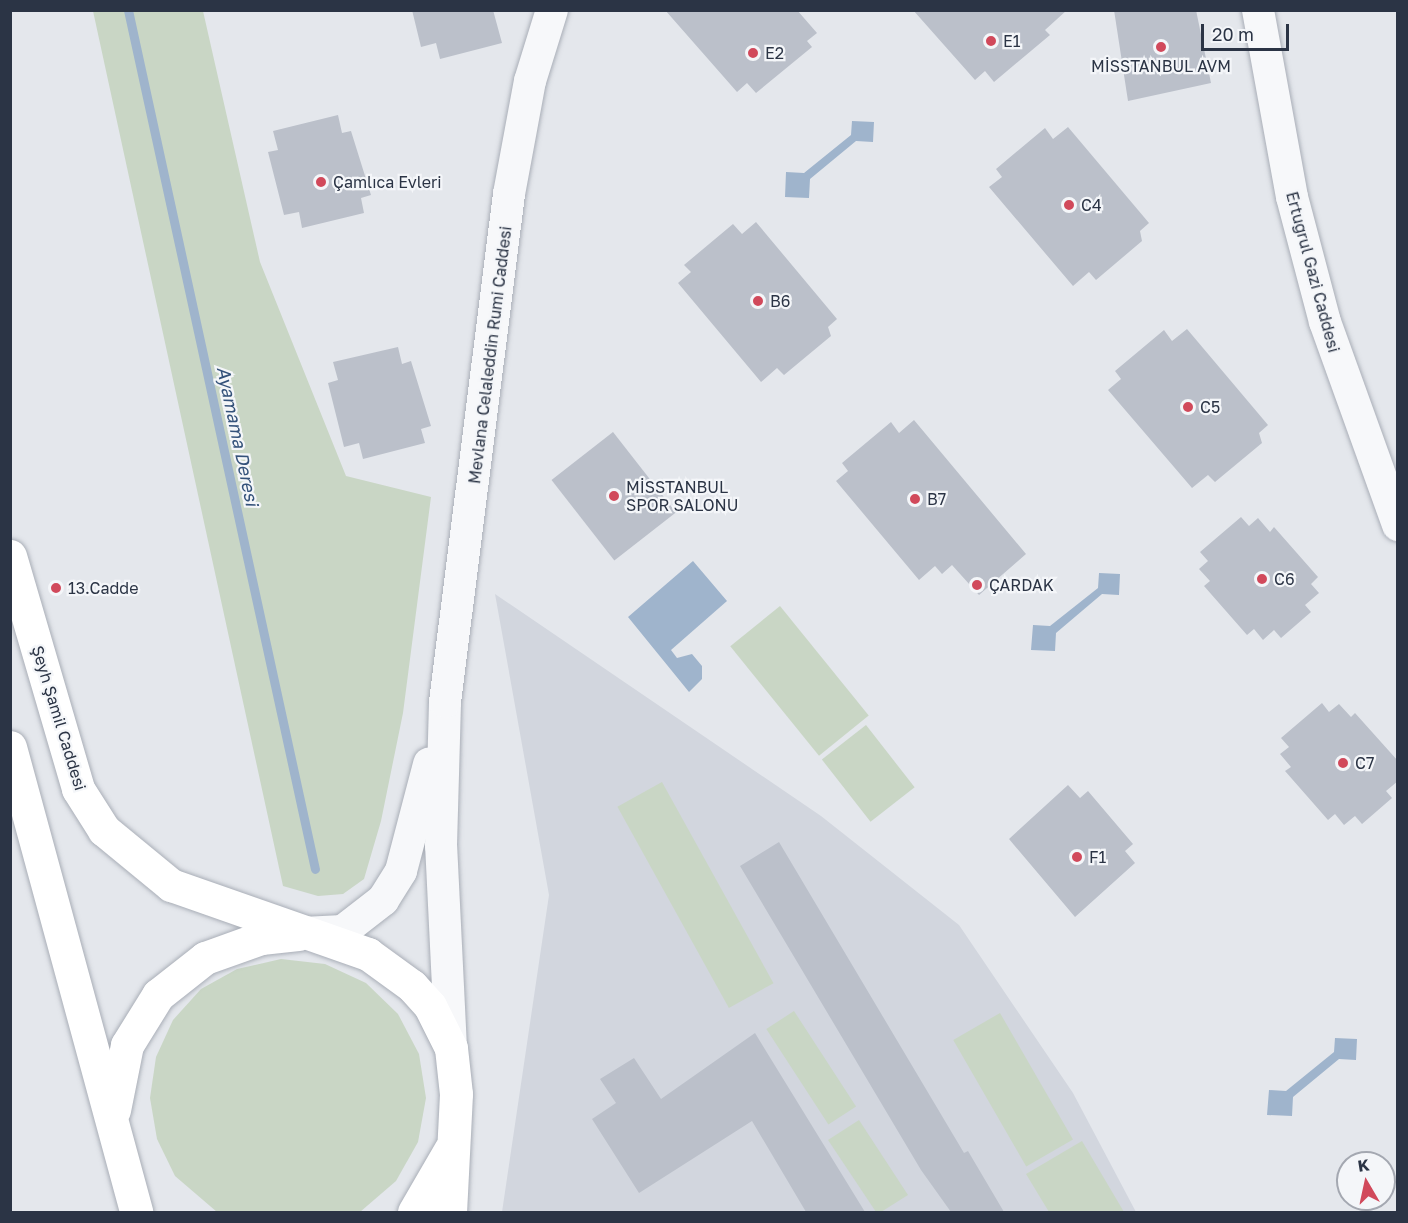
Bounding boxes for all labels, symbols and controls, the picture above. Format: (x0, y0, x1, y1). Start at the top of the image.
scale bar (1204, 12, 1292, 50)
text: 20 m (1212, 23, 1254, 45)
place label: E1 (1003, 31, 1021, 51)
marker: E1 (984, 34, 998, 48)
marker: MİSSTANBUL AVM (1154, 40, 1168, 54)
place label: E2 (765, 43, 784, 63)
marker: E2 (746, 46, 760, 60)
place label: MİSSTANBUL AVM (1091, 56, 1231, 76)
place label: Çamlıca Evleri (333, 172, 442, 192)
marker: Çamlıca Evleri (314, 175, 328, 189)
street label: Ertuğrul Gazi Caddesi (1282, 189, 1344, 355)
place label: C4 (1081, 195, 1102, 215)
marker: C4 (1062, 198, 1076, 212)
street label: Mevlana Celaleddin Rumi Caddesi (465, 225, 515, 485)
place label: B6 (770, 291, 790, 311)
marker: B6 (751, 294, 765, 308)
water label: Ayamama Deresi (213, 364, 263, 508)
place label: C5 (1200, 397, 1220, 417)
marker: C5 (1181, 400, 1195, 414)
place label: MİSSTANBUL SPOR SALONU (626, 477, 738, 515)
marker: MİSSTANBUL SPOR SALONU (607, 489, 621, 503)
place label: B7 (927, 489, 946, 509)
marker: B7 (908, 492, 922, 506)
place label: C6 (1274, 569, 1295, 589)
marker: C6 (1255, 572, 1269, 586)
place label: ÇARDAK (989, 575, 1054, 595)
place label: 13.Cadde (68, 578, 138, 598)
marker: ÇARDAK (970, 578, 984, 592)
marker: 13.Cadde (49, 581, 63, 595)
street label: Şeyh Şamil Caddesi (28, 643, 90, 793)
place label: C7 (1355, 753, 1374, 773)
marker: C7 (1336, 756, 1350, 770)
place label: F1 (1089, 847, 1106, 867)
marker: F1 (1070, 850, 1084, 864)
north arrow (1336, 1151, 1396, 1211)
text: K (1356, 1154, 1371, 1176)

